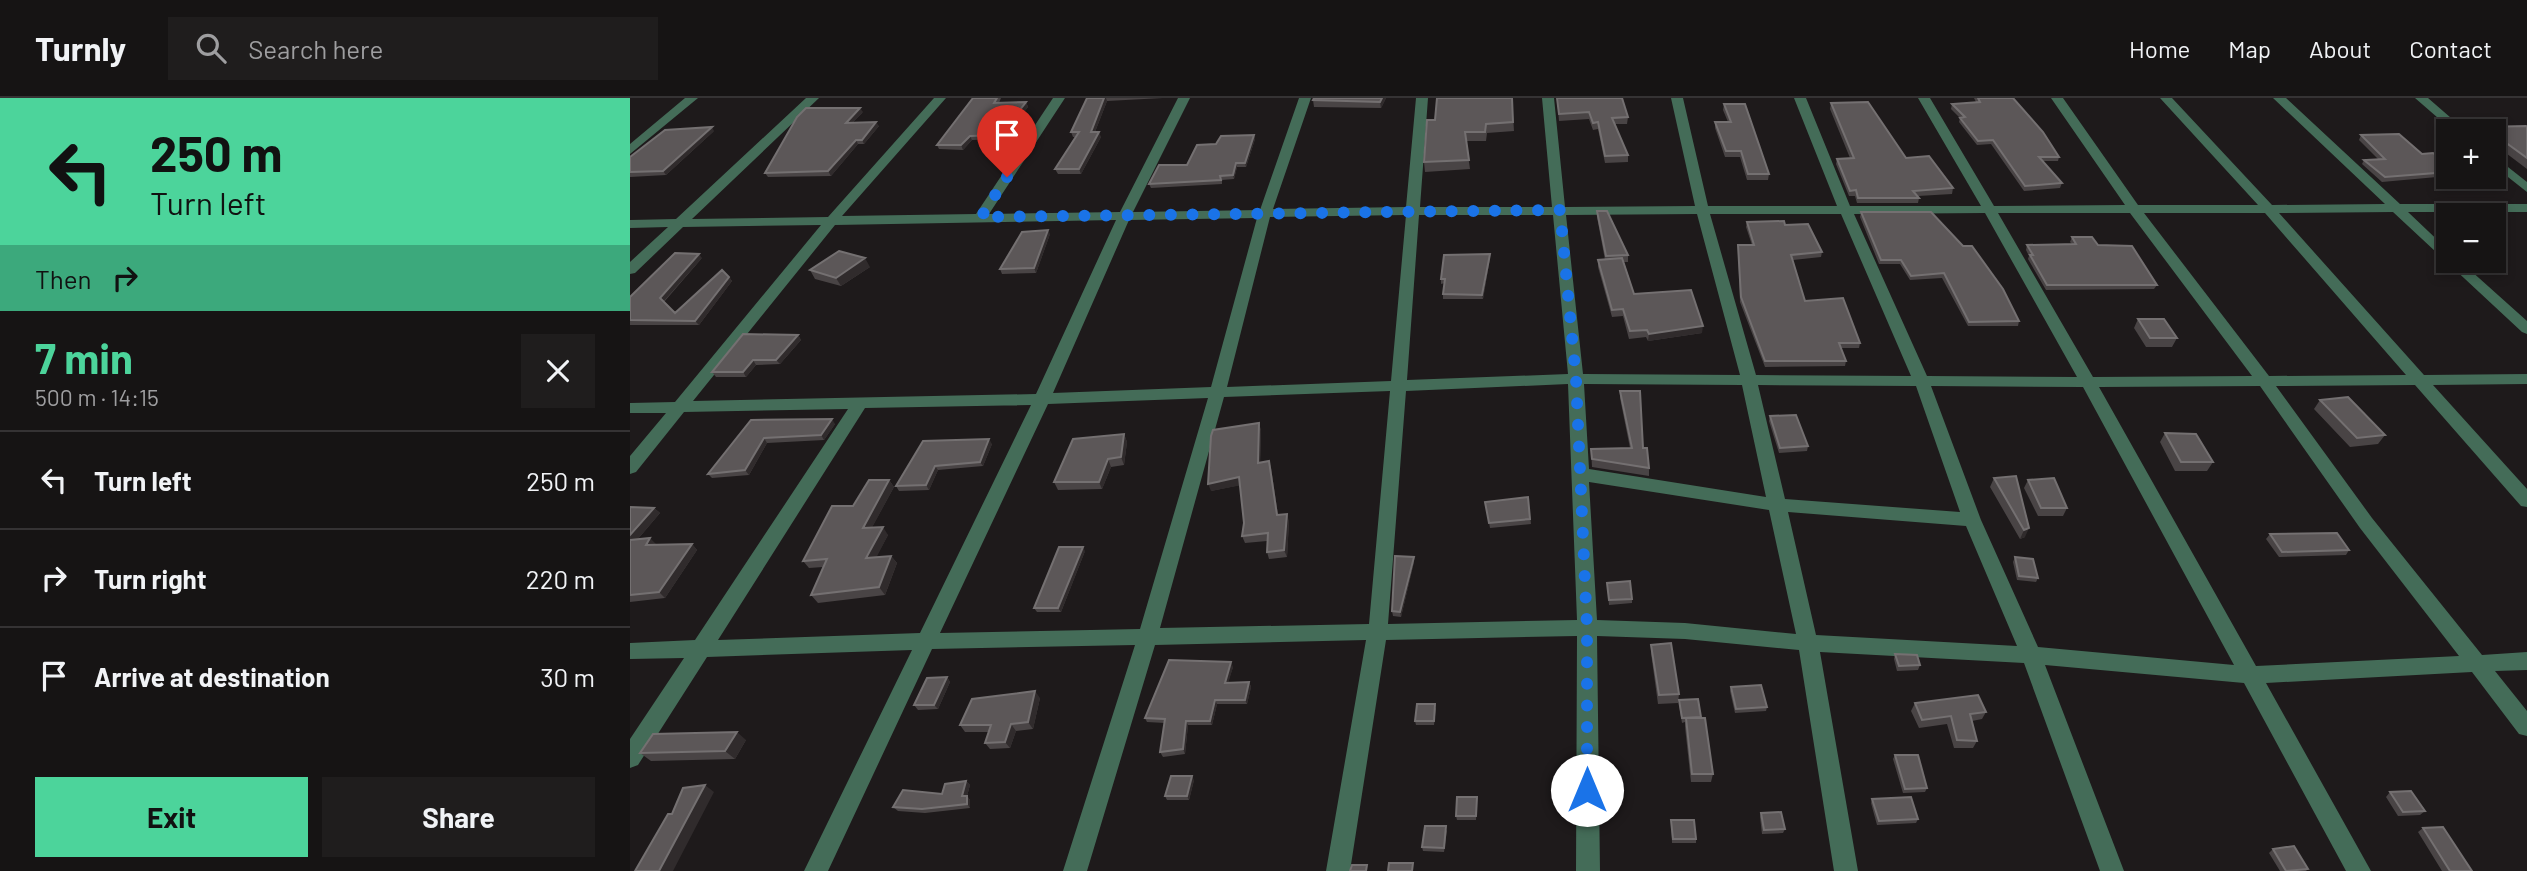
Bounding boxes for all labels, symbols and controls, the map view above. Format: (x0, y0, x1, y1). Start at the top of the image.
search box (168, 17, 658, 80)
text: Turnly (35, 28, 126, 68)
icon: search (192, 29, 230, 67)
text: Search here (248, 33, 383, 64)
text: Home (2129, 34, 2190, 63)
text: Map (2228, 34, 2271, 63)
text: About (2309, 34, 2371, 63)
text: Contact (2409, 34, 2492, 63)
pin (977, 105, 1037, 177)
icon: arrive (988, 116, 1026, 154)
map controls (2436, 119, 2506, 273)
button: + (2436, 119, 2506, 189)
text: 250 m (150, 123, 283, 182)
icon: left (35, 126, 126, 217)
text: Turn left (150, 183, 267, 221)
button: − (2436, 203, 2506, 273)
icon: right (106, 259, 144, 297)
text: Then (35, 263, 92, 294)
text: 7 min (35, 332, 133, 382)
button: close (521, 334, 595, 408)
text: 500 m · 14:15 (35, 383, 159, 411)
icon: left (35, 461, 73, 499)
text: Turn left (94, 465, 192, 496)
text: 250 m (526, 465, 595, 496)
icon: right (35, 559, 73, 597)
text: Turn right (94, 563, 207, 594)
text: 220 m (526, 563, 595, 594)
icon: arrive (35, 657, 73, 695)
text: Arrive at destination (94, 661, 330, 692)
text: 30 m (540, 661, 595, 692)
position arrow (1550, 753, 1624, 827)
button: Exit (35, 777, 308, 857)
button: Share (322, 777, 595, 857)

